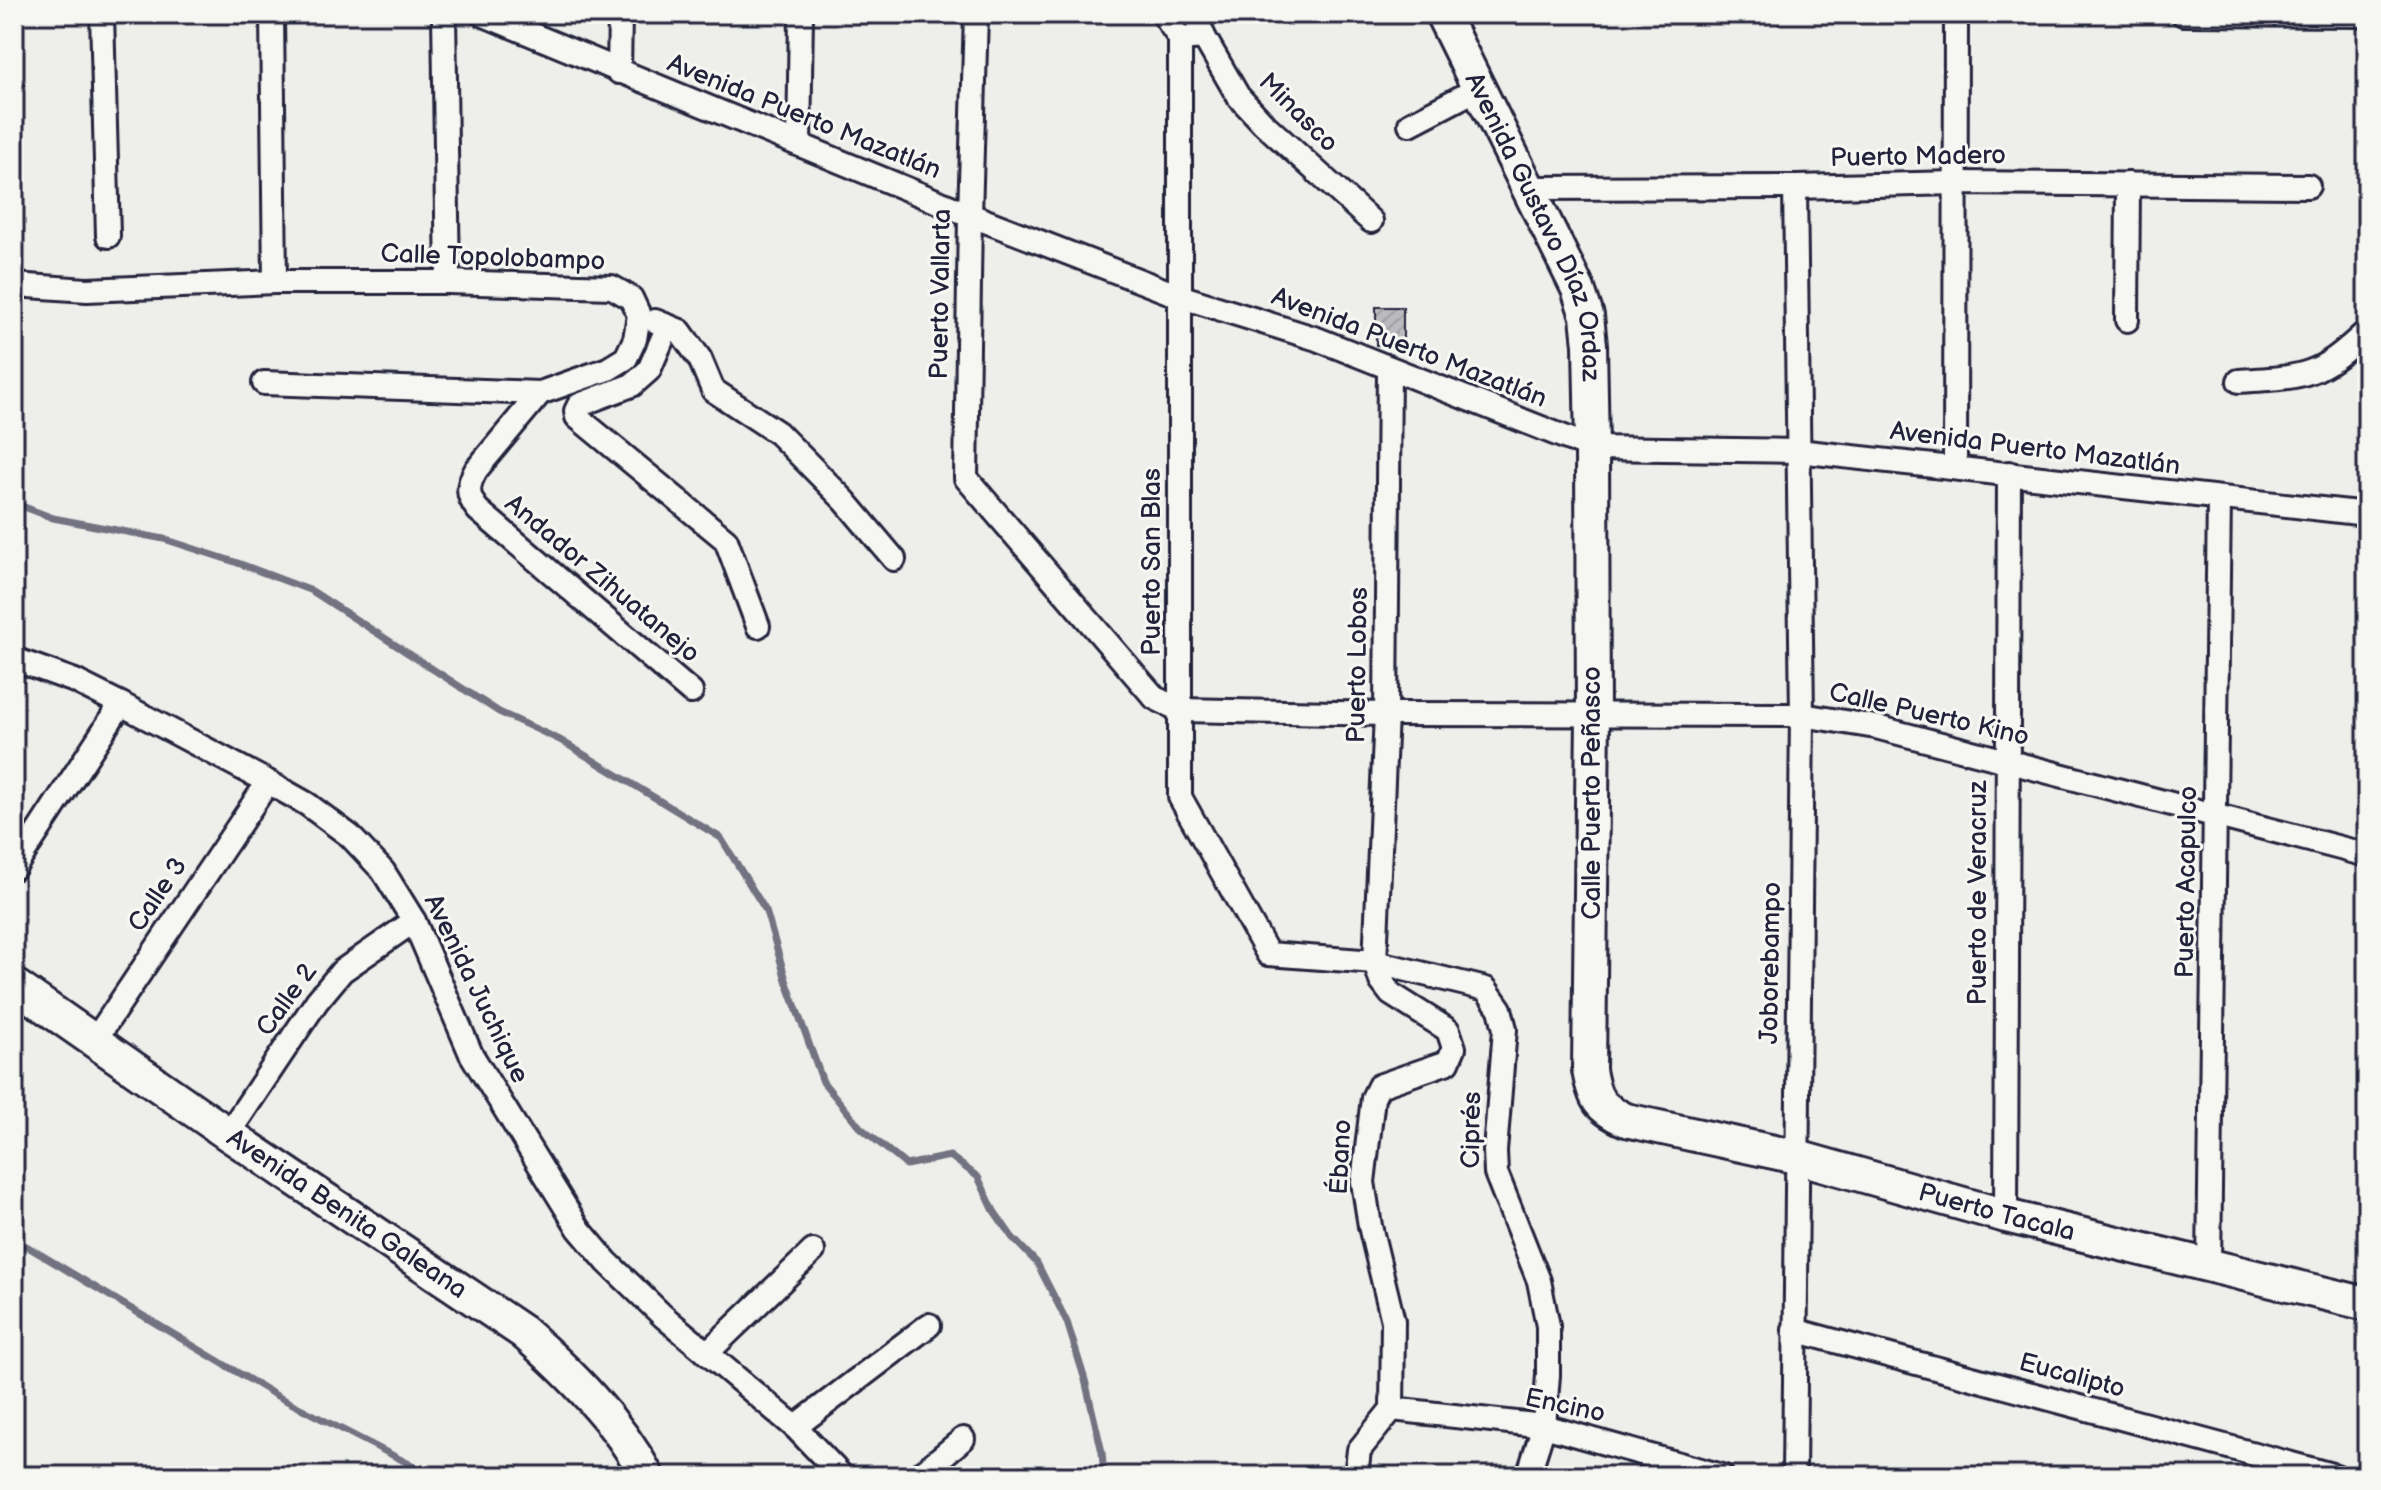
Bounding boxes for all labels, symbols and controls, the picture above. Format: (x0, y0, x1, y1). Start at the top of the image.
street label: Avenida Puerto Mazatlán (663, 48, 945, 186)
street label: Minasco (1252, 67, 1344, 159)
street label: Avenida Gustavo Díaz Ordaz (1458, 68, 1606, 382)
street label: Puerto Madero (1830, 140, 2006, 174)
street label: Puerto Vallarta (924, 208, 958, 380)
street label: Calle Topolobampo (380, 239, 606, 277)
street label: Avenida Puerto Mazatlán (1267, 281, 1551, 415)
street label: Avenida Puerto Mazatlán (1888, 416, 2182, 482)
street label: Puerto San Blas (1137, 468, 1168, 656)
street label: Andador Zihuatanejo (498, 488, 706, 670)
street label: Puerto Lobos (1341, 587, 1375, 743)
street label: Calle Puerto Peñasco (1577, 666, 1608, 920)
street label: Calle Puerto Kino (1826, 677, 2032, 753)
street label: Puerto de Veracruz (1963, 780, 1994, 1005)
street label: Puerto Acapulco (2170, 786, 2204, 978)
street label: Calle 3 (122, 852, 194, 938)
street label: Joborebampo (1754, 882, 1788, 1044)
street label: Avenida Juchique (417, 890, 535, 1088)
street label: Calle 2 (250, 957, 324, 1042)
street label: Ciprés (1456, 1091, 1488, 1169)
street label: Ébano (1323, 1119, 1358, 1195)
street label: Avenida Benita Galeana (221, 1122, 473, 1305)
street label: Puerto Tacala (1915, 1177, 2078, 1248)
street label: Eucalipto (2016, 1347, 2128, 1405)
street label: Encino (1522, 1382, 1608, 1430)

